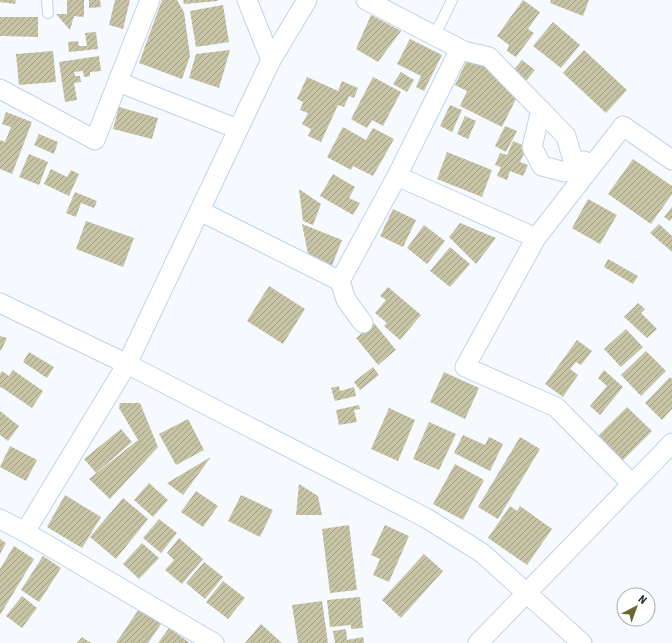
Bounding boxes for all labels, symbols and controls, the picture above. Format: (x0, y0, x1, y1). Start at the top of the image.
north arrow (616, 587, 656, 627)
text: N (635, 593, 649, 607)

